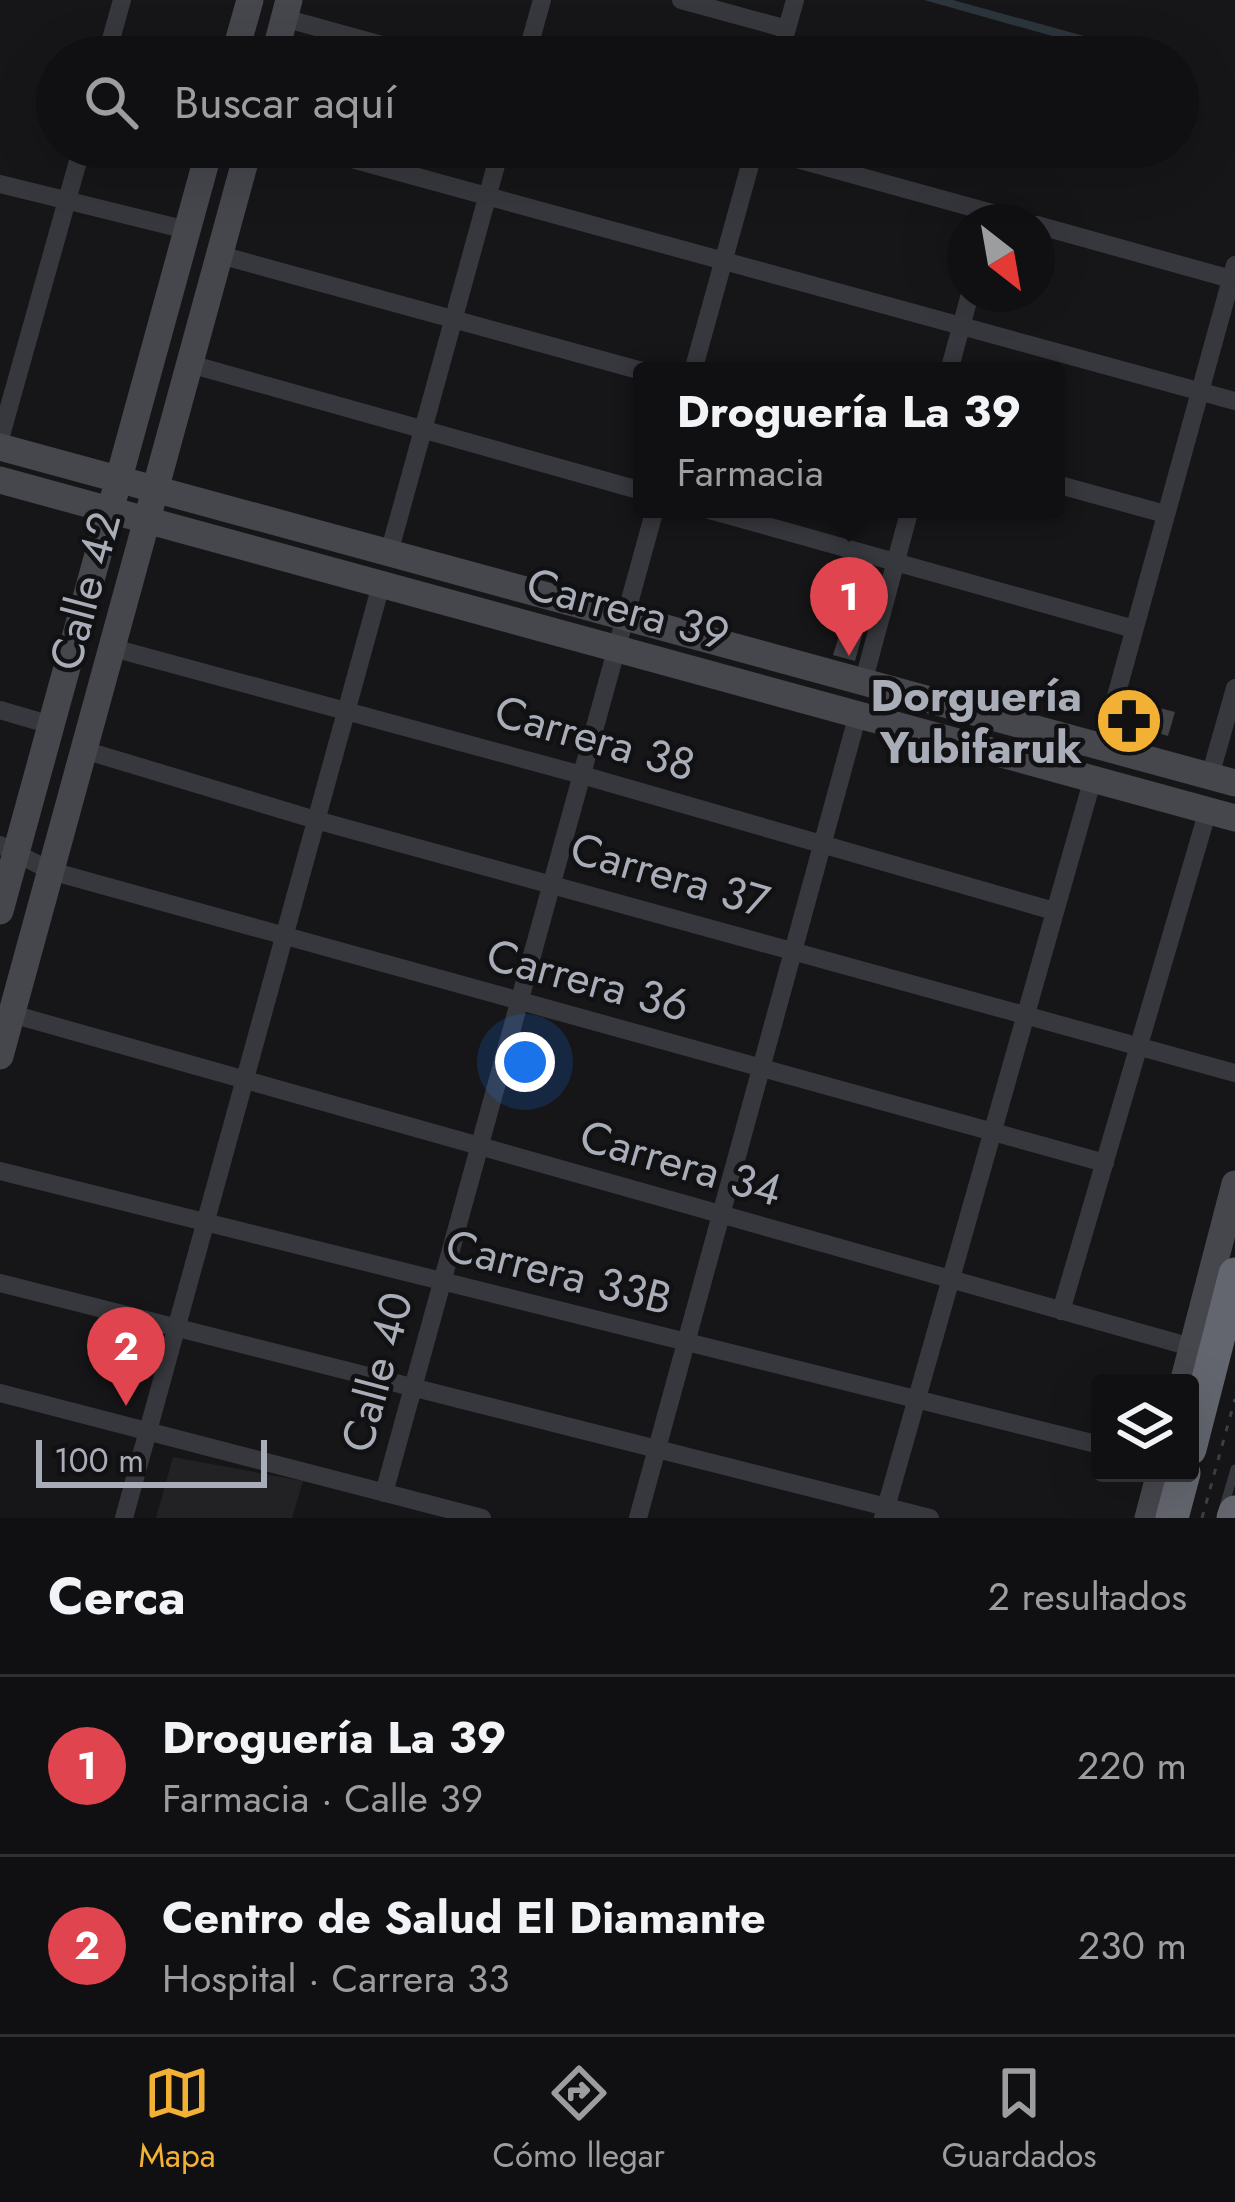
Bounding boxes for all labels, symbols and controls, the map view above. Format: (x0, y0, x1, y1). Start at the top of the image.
search box (36, 36, 1199, 168)
icon: search (78, 69, 144, 135)
text: Buscar aquí (174, 70, 396, 135)
north arrow (947, 204, 1055, 312)
popup (633, 362, 1065, 518)
text: Droguería La 39 (677, 379, 1021, 444)
text: Farmacia (677, 444, 824, 501)
street label: Calle 42 (33, 504, 137, 678)
street label: Carrera 39 (520, 551, 736, 667)
pin: 1 (810, 557, 888, 656)
place label: Dorguería Yubifaruk (870, 663, 1082, 780)
street label: Carrera 38 (487, 678, 703, 798)
pharmacy icon: Dorguería Yubifaruk (1094, 686, 1164, 756)
street label: Carrera 37 (563, 816, 777, 934)
street label: Carrera 36 (480, 922, 696, 1038)
your location (495, 1032, 555, 1092)
street label: Carrera 34 (572, 1103, 790, 1223)
street label: Carrera 33B (439, 1213, 679, 1331)
street label: Calle 40 (325, 1285, 429, 1459)
pin: 2 (87, 1307, 165, 1406)
map controls (1091, 1374, 1199, 1482)
button: layers (1091, 1374, 1199, 1482)
scale bar (36, 1434, 267, 1487)
text: 100 m (54, 1437, 144, 1484)
text: Cerca (48, 1559, 186, 1633)
text: 2 resultados (988, 1568, 1187, 1625)
text: Droguería La 39 (162, 1705, 507, 1770)
text: 1 (77, 1737, 97, 1794)
text: 220 m (1077, 1737, 1187, 1794)
text: Farmacia · Calle 39 (162, 1770, 483, 1827)
text: Centro de Salud El Diamante (162, 1885, 766, 1950)
text: 2 (74, 1917, 100, 1974)
text: 230 m (1078, 1917, 1187, 1974)
text: Hospital · Carrera 33 (162, 1950, 510, 2007)
tab: Mapa (138, 2060, 216, 2179)
tab: Cómo llegar (492, 2060, 665, 2179)
tab: Guardados (942, 2060, 1097, 2179)

